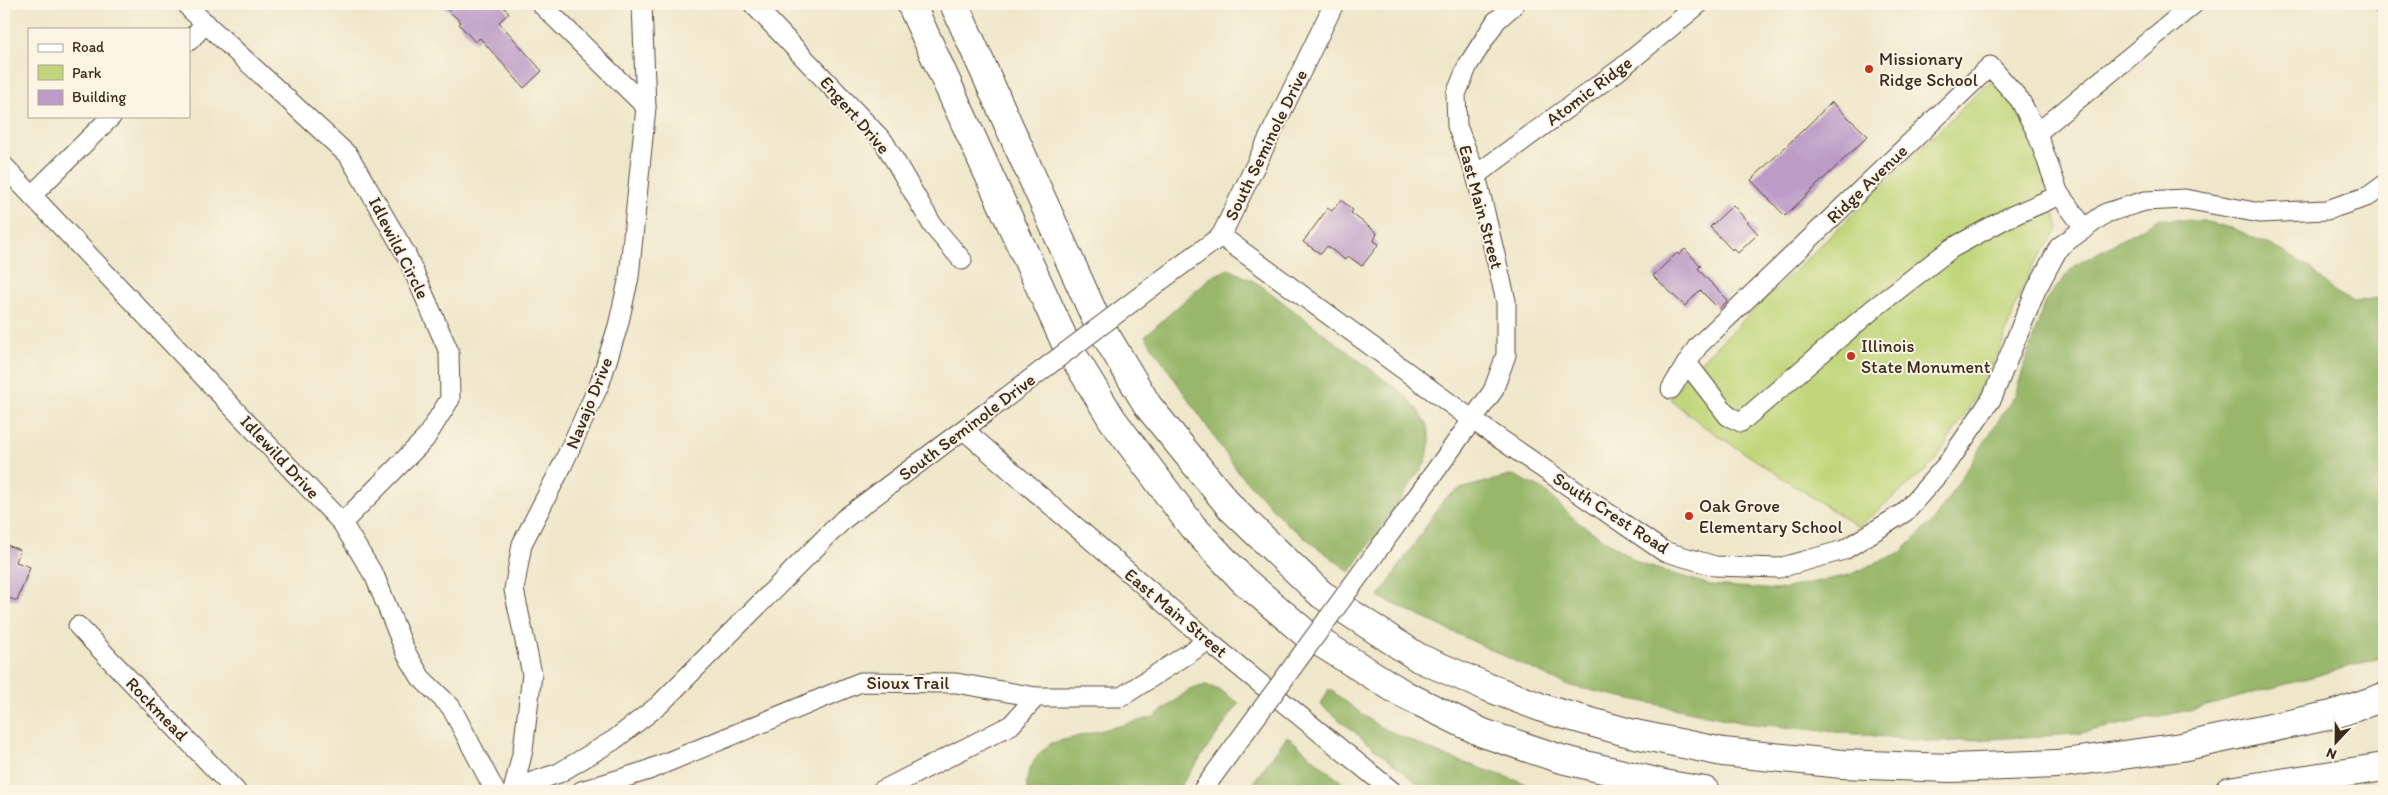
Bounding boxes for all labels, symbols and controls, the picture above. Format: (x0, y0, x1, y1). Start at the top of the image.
legend (28, 28, 190, 118)
text: Road (72, 38, 105, 56)
place label: Missionary Ridge School (1879, 48, 1978, 91)
street label: Atomic Ridge (1542, 51, 1636, 131)
marker: Missionary Ridge School (1863, 63, 1875, 75)
text: Park (72, 64, 102, 82)
street label: South Seminole Drive (1220, 66, 1312, 224)
street label: Engert Drive (815, 72, 895, 158)
text: Building (72, 88, 126, 106)
street label: Ridge Avenue (1822, 140, 1912, 228)
street label: East Main Street (1454, 143, 1508, 272)
street label: Idlewild Circle (364, 193, 434, 303)
place label: Illinois State Monument (1861, 335, 1991, 378)
marker: Illinois State Monument (1845, 350, 1857, 362)
street label: Navajo Drive (561, 354, 617, 452)
street label: South Seminole Drive (894, 368, 1040, 486)
street label: Idlewild Drive (236, 411, 324, 503)
street label: South Crest Road (1549, 467, 1673, 559)
place label: Oak Grove Elementary School (1699, 495, 1843, 538)
marker: Oak Grove Elementary School (1683, 510, 1695, 522)
street label: East Main Street (1120, 564, 1232, 663)
street label: Rockmead (121, 672, 193, 746)
street label: Sioux Trail (867, 672, 949, 694)
north arrow (2310, 718, 2360, 768)
text: N (2324, 744, 2339, 763)

